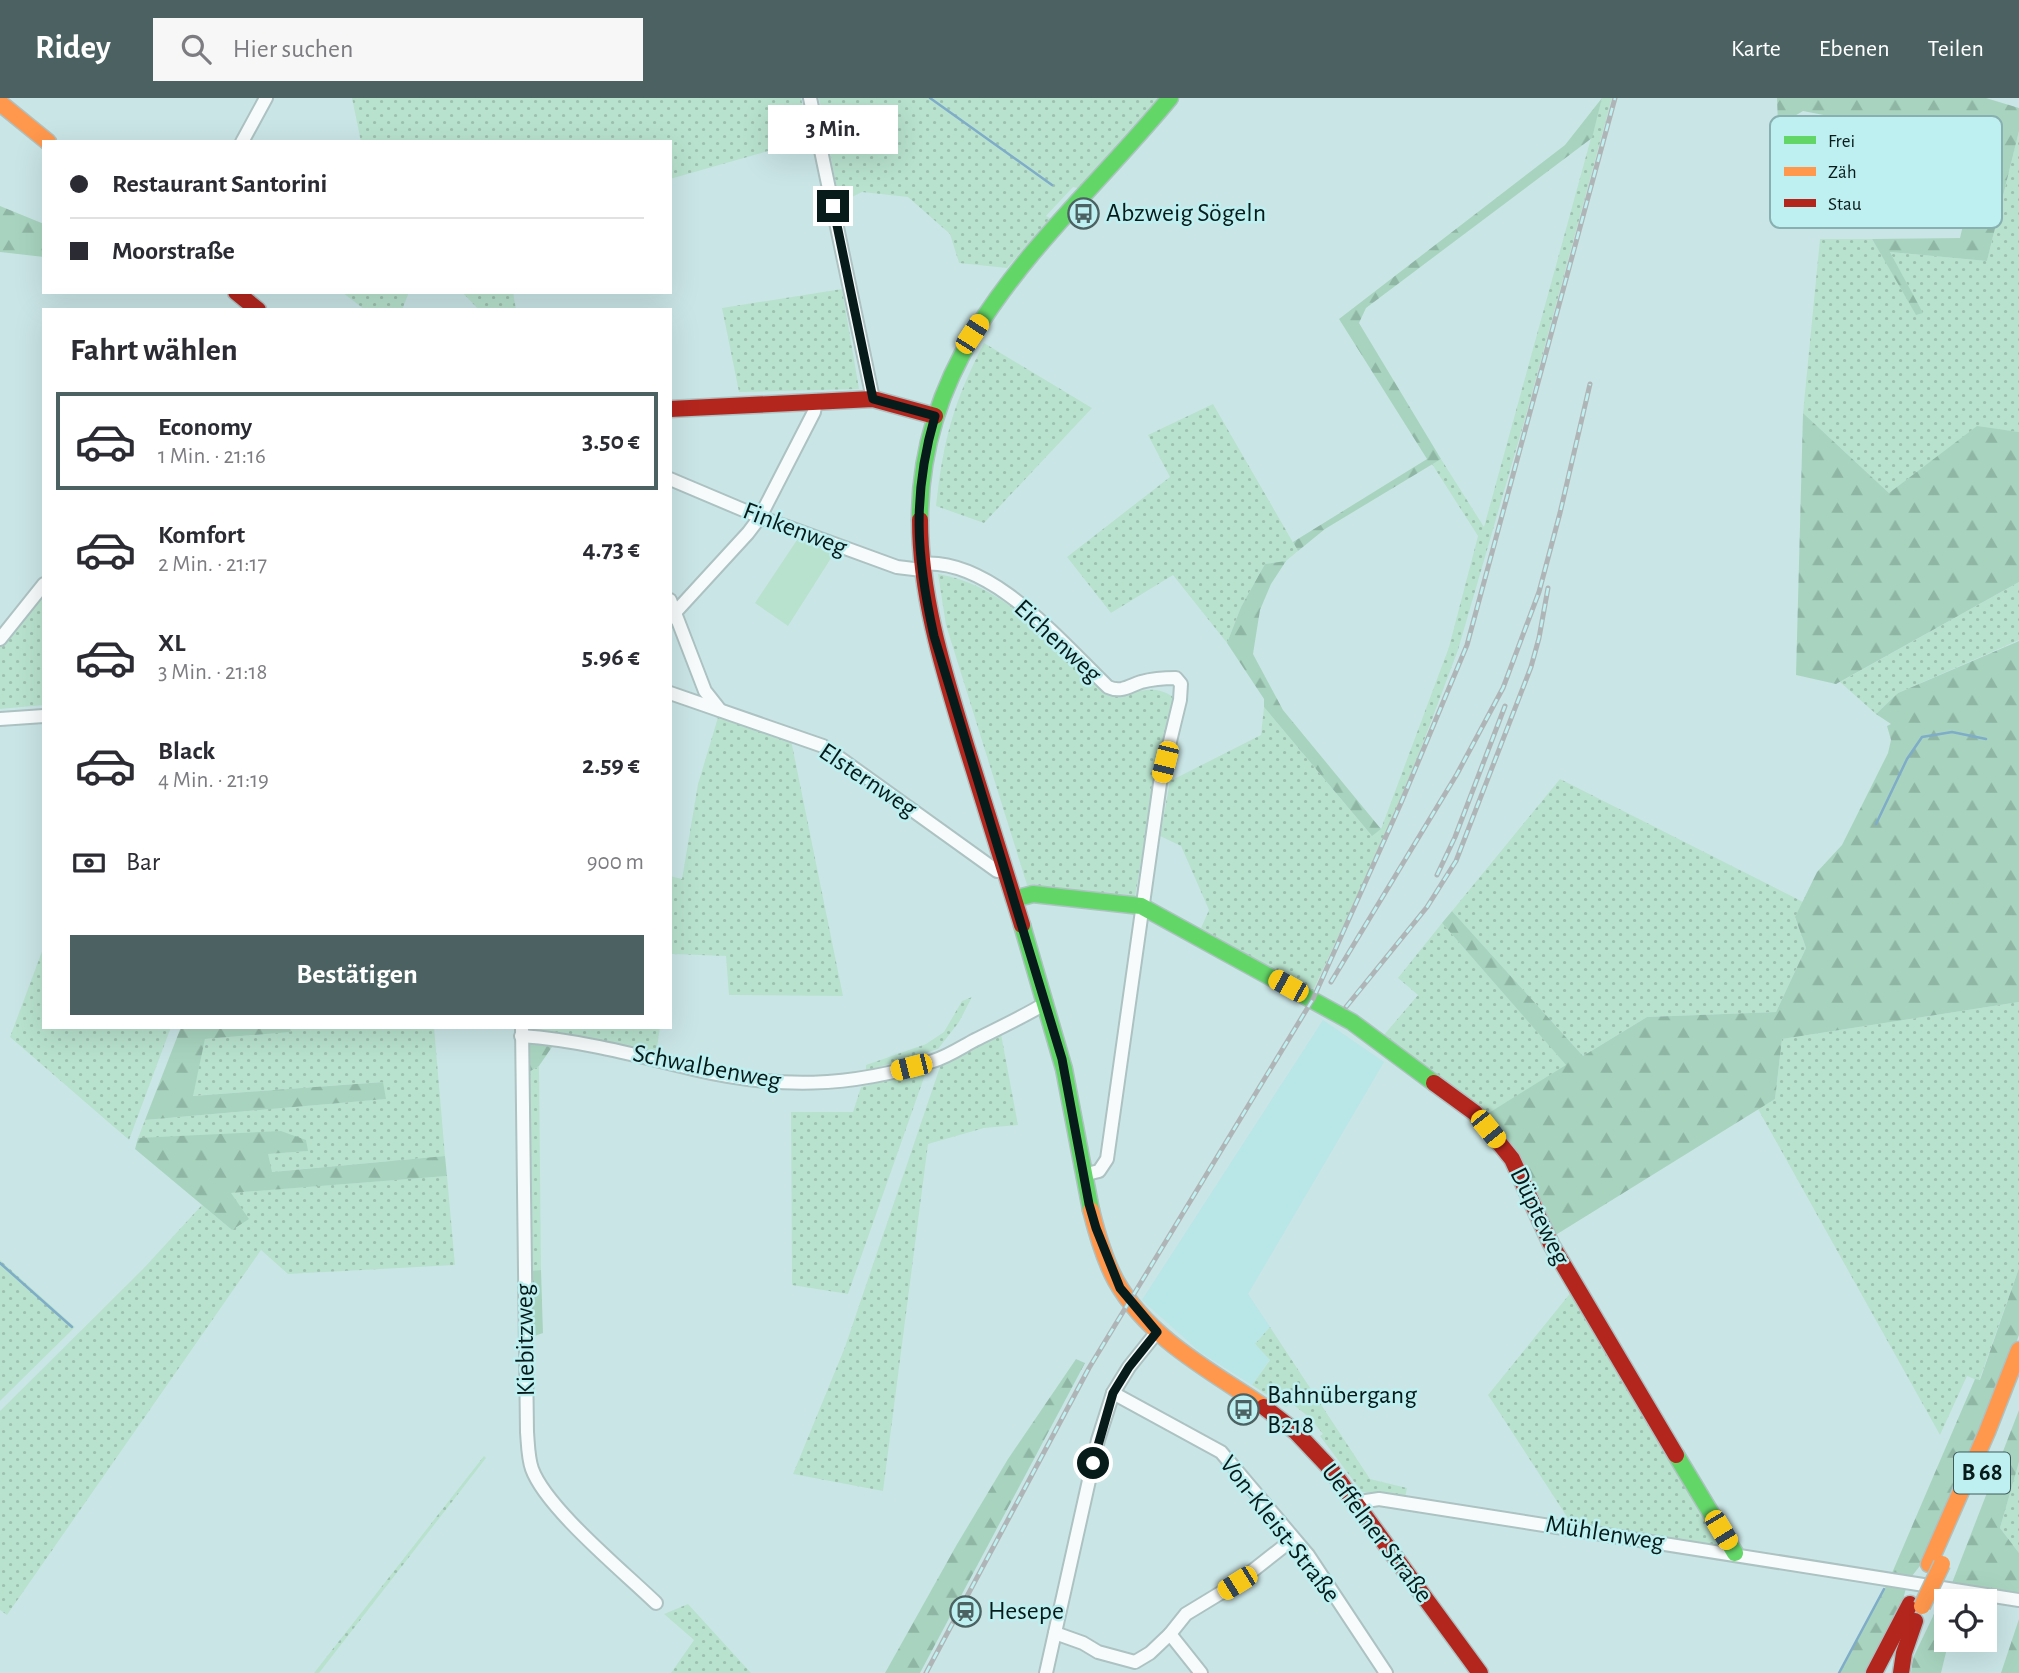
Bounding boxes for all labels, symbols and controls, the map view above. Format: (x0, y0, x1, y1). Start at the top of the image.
search box (153, 18, 643, 81)
icon: search (177, 30, 215, 68)
text: Ridey (35, 32, 111, 65)
text: Hier suchen (233, 36, 353, 62)
text: Karte (1731, 37, 1781, 61)
text: Ebenen (1819, 37, 1890, 61)
text: Teilen (1928, 37, 1984, 61)
callout: 3 Min. (768, 105, 898, 154)
legend (1770, 116, 2002, 228)
text: 3 Min. (805, 118, 861, 141)
text: Frei (1828, 132, 1855, 151)
text: Zäh (1828, 163, 1857, 182)
text: Restaurant Santorini (112, 171, 327, 197)
route end (817, 190, 849, 222)
text: Stau (1828, 195, 1862, 214)
bus stop icon: Abzweig Sögeln (1066, 196, 1100, 230)
place label: Abzweig Sögeln (1106, 200, 1266, 226)
text: Moorstraße (112, 238, 235, 264)
car (952, 311, 993, 357)
text: Fahrt wählen (70, 334, 238, 366)
icon: car (74, 410, 137, 473)
text: Economy (158, 414, 252, 440)
text: 3.50 € (582, 428, 640, 454)
text: 1 Min. · 21:16 (158, 445, 266, 468)
street label: Finkenweg (740, 497, 851, 561)
icon: car (74, 518, 137, 581)
text: Komfort (158, 522, 245, 548)
text: 4.73 € (582, 536, 640, 562)
text: 2 Min. · 21:17 (158, 553, 267, 576)
street label: Eichenweg (1009, 594, 1107, 688)
icon: car (74, 626, 137, 689)
text: XL (158, 630, 185, 656)
text: 5.96 € (582, 644, 640, 670)
text: 3 Min. · 21:18 (158, 661, 267, 684)
icon: car (74, 734, 137, 797)
text: Black (158, 738, 215, 764)
street label: Elsternweg (815, 738, 922, 822)
car (1150, 739, 1181, 785)
text: 2.59 € (582, 752, 640, 778)
text: 4 Min. · 21:19 (158, 769, 269, 792)
icon: cash (70, 844, 108, 882)
text: Bar (126, 849, 160, 875)
text: 900 m (587, 851, 644, 874)
button: Bestätigen (70, 935, 644, 1015)
car (1265, 967, 1312, 1005)
street label: Schwalbenweg (631, 1040, 784, 1094)
car (889, 1052, 934, 1082)
car (1467, 1106, 1510, 1152)
street label: Düpteweg (1505, 1163, 1575, 1269)
street label: Kiebitzweg (511, 1283, 539, 1397)
place label: Bahnübergang B218 (1267, 1382, 1417, 1438)
bus stop icon: Bahnübergang B218 (1227, 1393, 1261, 1427)
route start (1077, 1447, 1109, 1479)
street label: Von-Kleist-Straße (1215, 1451, 1345, 1607)
road number: B 68 (1954, 1452, 2010, 1493)
street label: Ueffelner Straße (1317, 1459, 1437, 1607)
car (1702, 1507, 1741, 1553)
street label: Mühlenweg (1544, 1511, 1666, 1555)
car (1214, 1563, 1261, 1603)
map controls (1934, 1589, 1997, 1652)
button: locate (1934, 1589, 1997, 1652)
station icon: Hesepe (948, 1594, 982, 1628)
place label: Hesepe (988, 1598, 1064, 1624)

